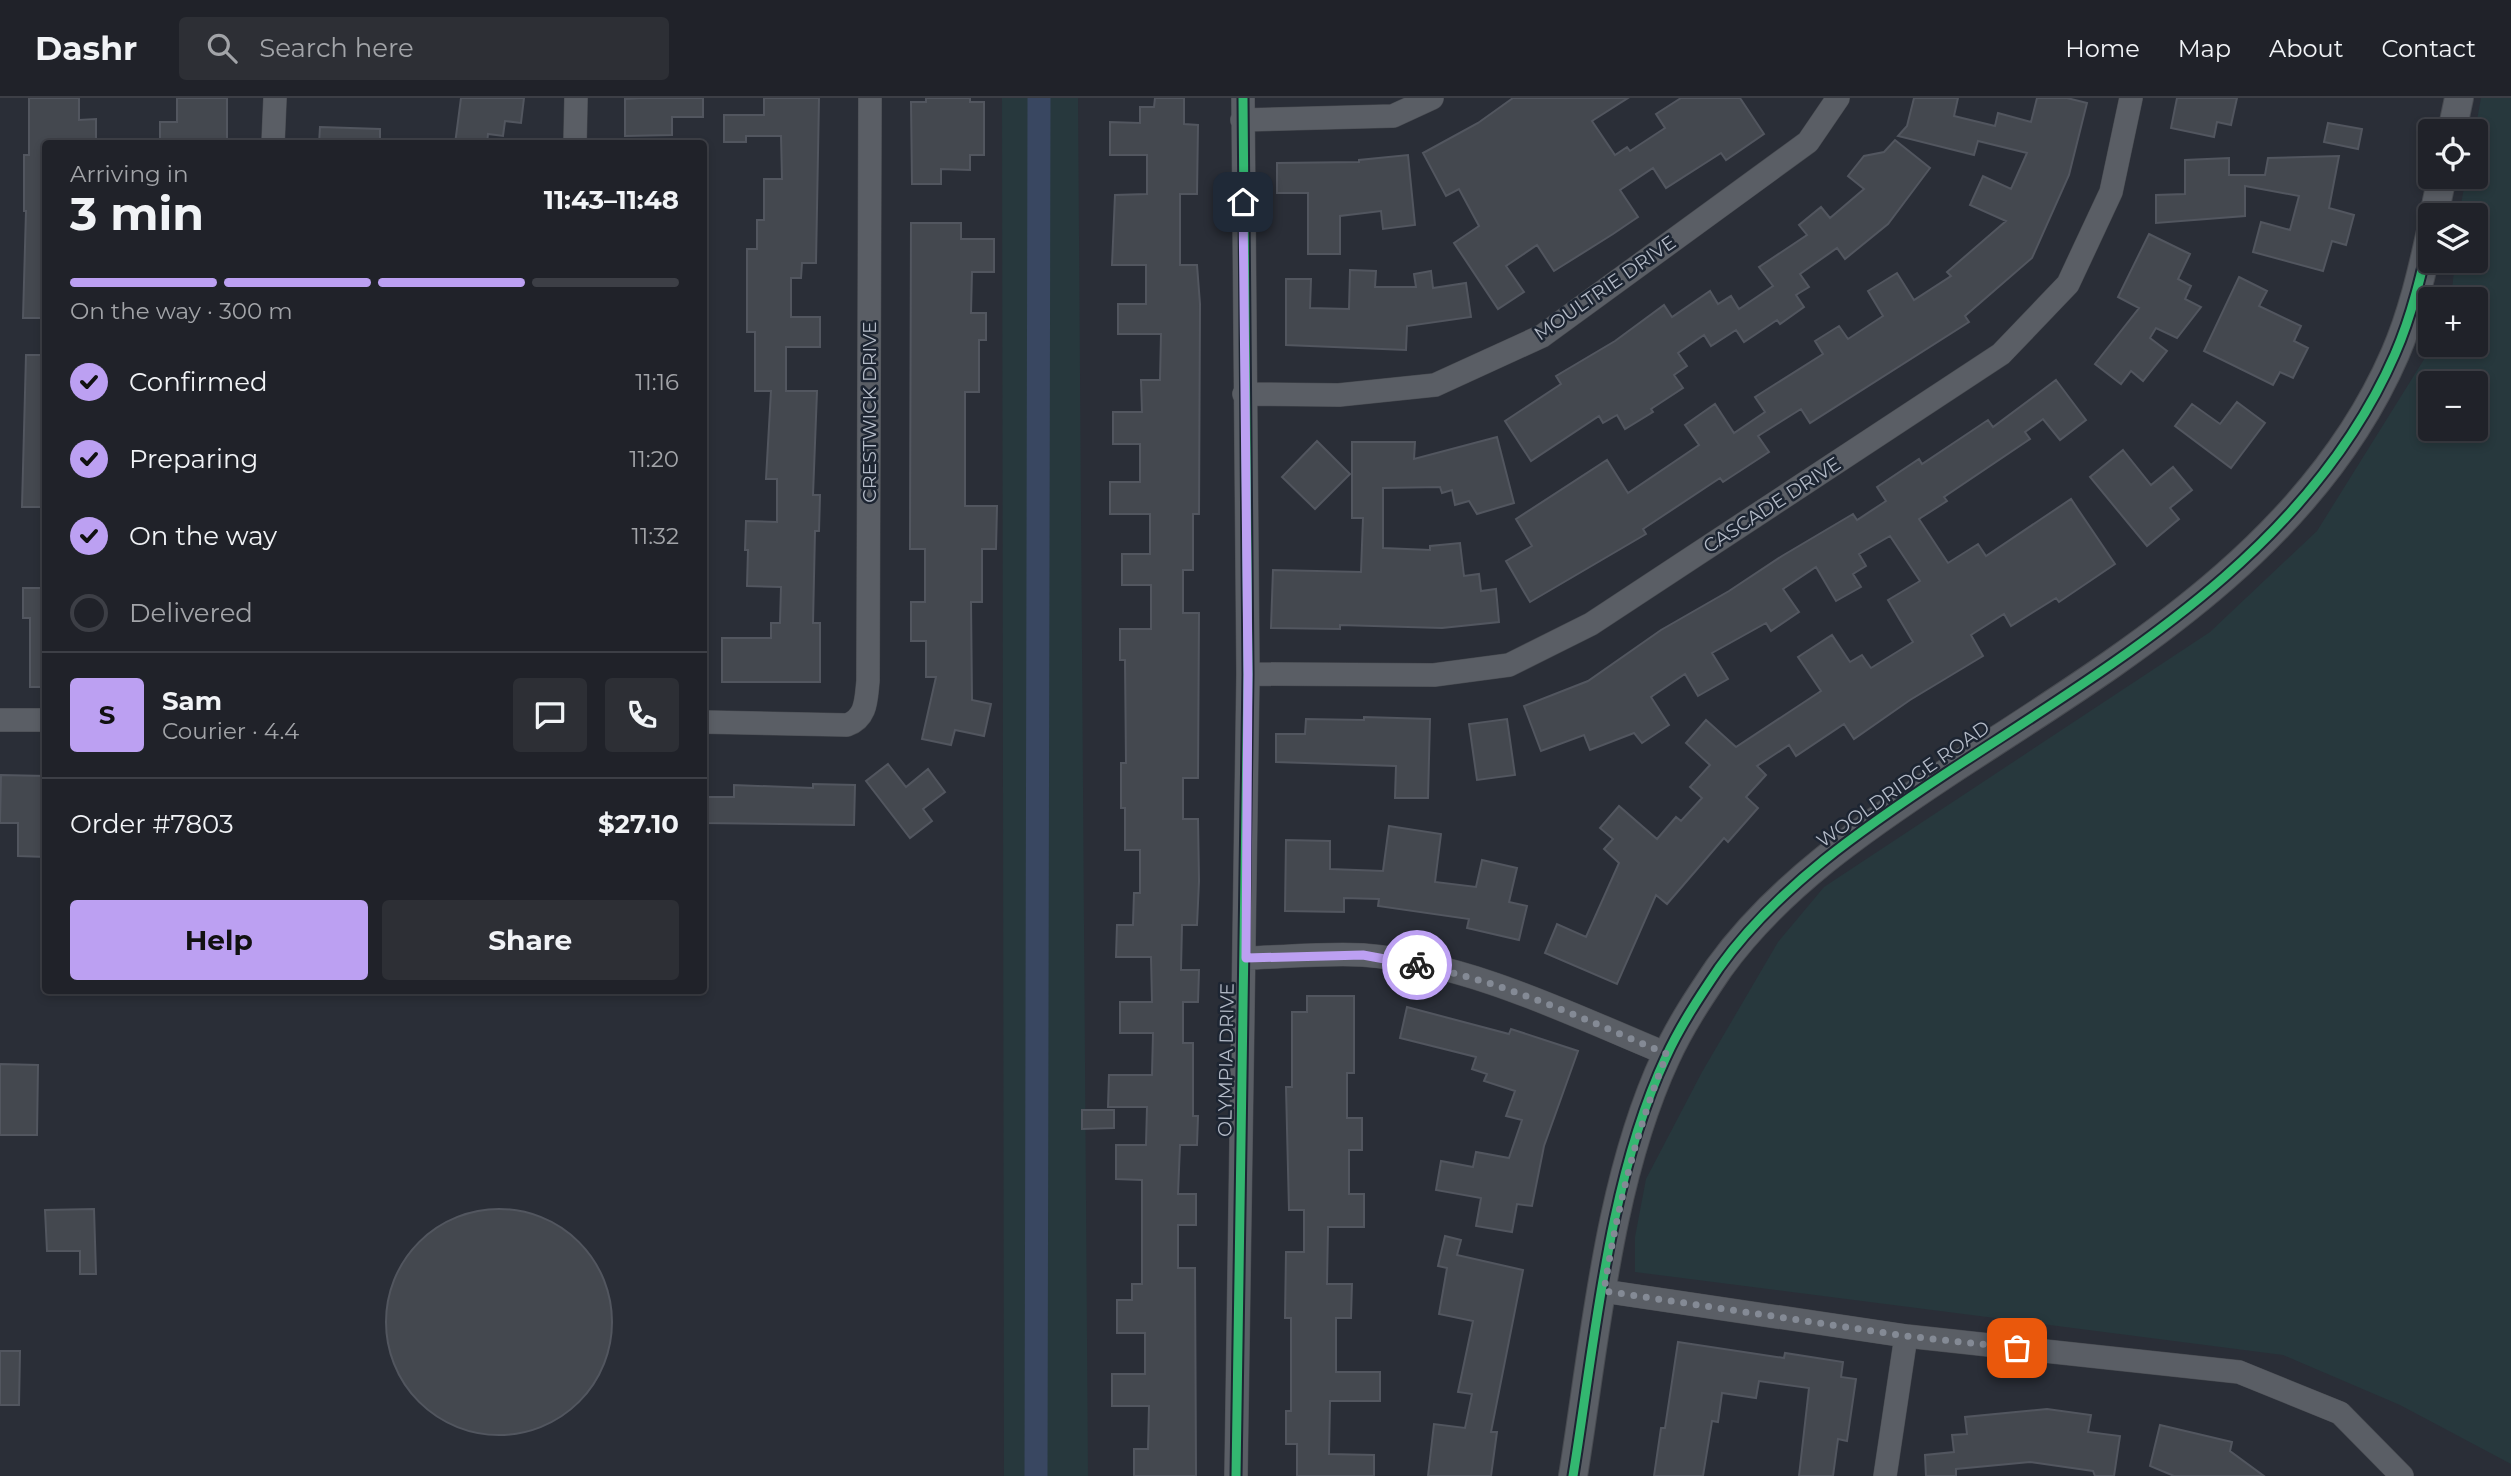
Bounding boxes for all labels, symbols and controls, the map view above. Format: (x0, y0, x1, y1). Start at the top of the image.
search box (179, 17, 669, 80)
text: Dashr (35, 28, 137, 68)
icon: search (203, 29, 241, 67)
text: Search here (259, 32, 414, 64)
text: Home (2065, 34, 2140, 63)
text: Map (2178, 34, 2231, 63)
text: About (2269, 34, 2343, 63)
text: Contact (2381, 34, 2476, 63)
map controls (2418, 119, 2488, 441)
button: locate (2418, 119, 2488, 189)
text: Arriving in (70, 160, 189, 188)
pin (1213, 172, 1273, 232)
icon: home (1224, 183, 1262, 221)
text: 11:43–11:48 (544, 184, 679, 216)
text: 3 min (70, 185, 204, 242)
button: layers (2418, 203, 2488, 273)
street label: MOULTRIE DRIVE (1530, 231, 1680, 345)
button: + (2418, 287, 2488, 357)
text: On the way · 300 m (70, 297, 293, 325)
street label: CRESTWICK DRIVE (858, 321, 881, 503)
icon: check (70, 363, 108, 401)
text: Confirmed (129, 366, 268, 398)
text: 11:16 (635, 368, 679, 396)
button: − (2418, 371, 2488, 441)
icon: check (70, 440, 108, 478)
text: Preparing (129, 443, 258, 475)
text: 11:20 (629, 445, 679, 473)
street label: CASCADE DRIVE (1699, 452, 1845, 558)
icon: check (70, 517, 108, 555)
text: On the way (129, 520, 277, 552)
text: 11:32 (632, 522, 679, 550)
text: Delivered (129, 597, 253, 629)
button: chat (513, 678, 587, 752)
button: phone (605, 678, 679, 752)
text: Sam (162, 685, 222, 717)
text: S (99, 699, 115, 731)
street label: WOOLDRIDGE ROAD (1812, 716, 1994, 852)
text: Courier · 4.4 (162, 717, 299, 745)
text: Order #7803 (70, 808, 234, 840)
text: $27.10 (598, 808, 679, 840)
button: Help (70, 900, 368, 980)
button: Share (382, 900, 679, 980)
courier (1382, 930, 1452, 1000)
icon: bike (1398, 946, 1436, 984)
street label: OLYMPIA DRIVE (1213, 983, 1239, 1137)
pin (1987, 1318, 2047, 1378)
icon: bag (1998, 1329, 2036, 1367)

